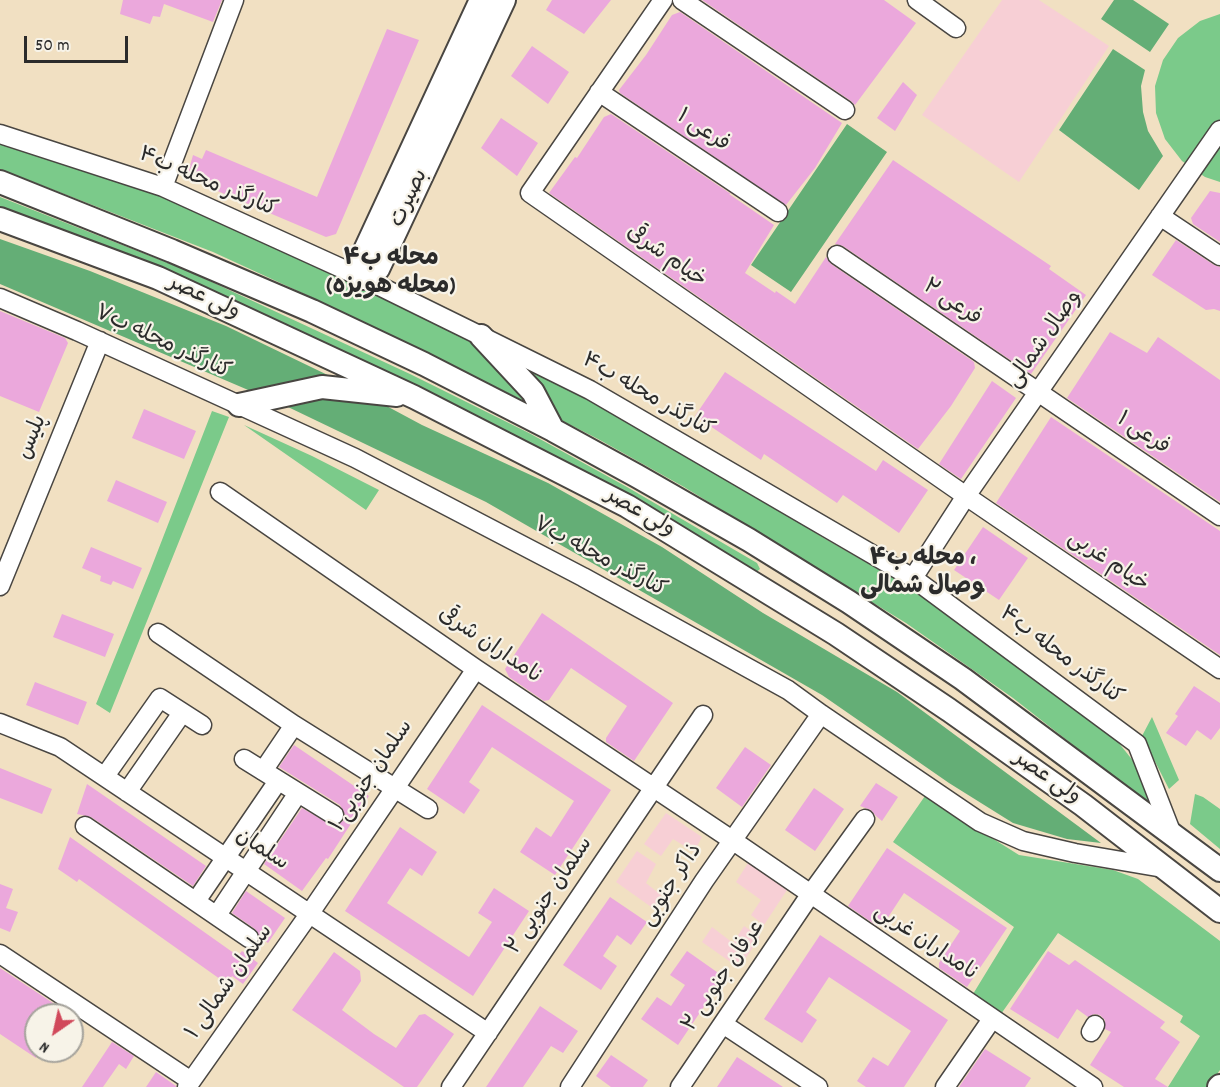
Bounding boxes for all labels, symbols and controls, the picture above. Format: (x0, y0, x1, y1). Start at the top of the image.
scale bar (27, 24, 130, 62)
text: 50 m (35, 34, 70, 59)
street label: فرعی ۱ (670, 105, 734, 159)
street label: کنارگذر محله ب۴ (134, 143, 280, 225)
street label: بصیرت (386, 166, 436, 232)
street label: خیام شرقی (620, 221, 710, 295)
district label: محله ب۴ (محله هویزه) (327, 247, 455, 303)
street label: ولی عصر (163, 271, 243, 327)
street label: فرعی ۲ (917, 275, 985, 333)
street label: وصال شمالی (1002, 286, 1090, 394)
street label: کنارگذر محله ب۷ (90, 301, 234, 387)
street label: کنارگذر محله ب۴ (576, 349, 718, 445)
street label: فرعی ۱ (1110, 408, 1174, 462)
street label: پلیس (13, 412, 55, 464)
street label: ولی عصر (599, 483, 679, 545)
street label: کنارگذر محله ب۷ (528, 513, 670, 605)
street label: خیام غربی (1062, 526, 1152, 600)
district label: محله ب۴ ، وصال شمالی (860, 547, 986, 603)
street label: نامداران شرقی (432, 602, 546, 692)
street label: کنارگذر محله ب۴ (993, 602, 1127, 712)
street label: سلمان جنوبی ۱ (326, 716, 420, 838)
street label: ولی عصر (1007, 746, 1085, 812)
street label: سلمان (229, 824, 293, 878)
street label: سلمان جنوبی ۲ (502, 833, 600, 961)
street label: ذاکر جنوبی (636, 840, 710, 932)
street label: نامداران غربی (868, 899, 982, 989)
street label: عرفان جنوبی ۲ (678, 916, 772, 1038)
street label: سلمان شمالی ۱ (182, 920, 280, 1046)
north arrow (24, 1003, 84, 1063)
text: N (35, 1035, 54, 1058)

